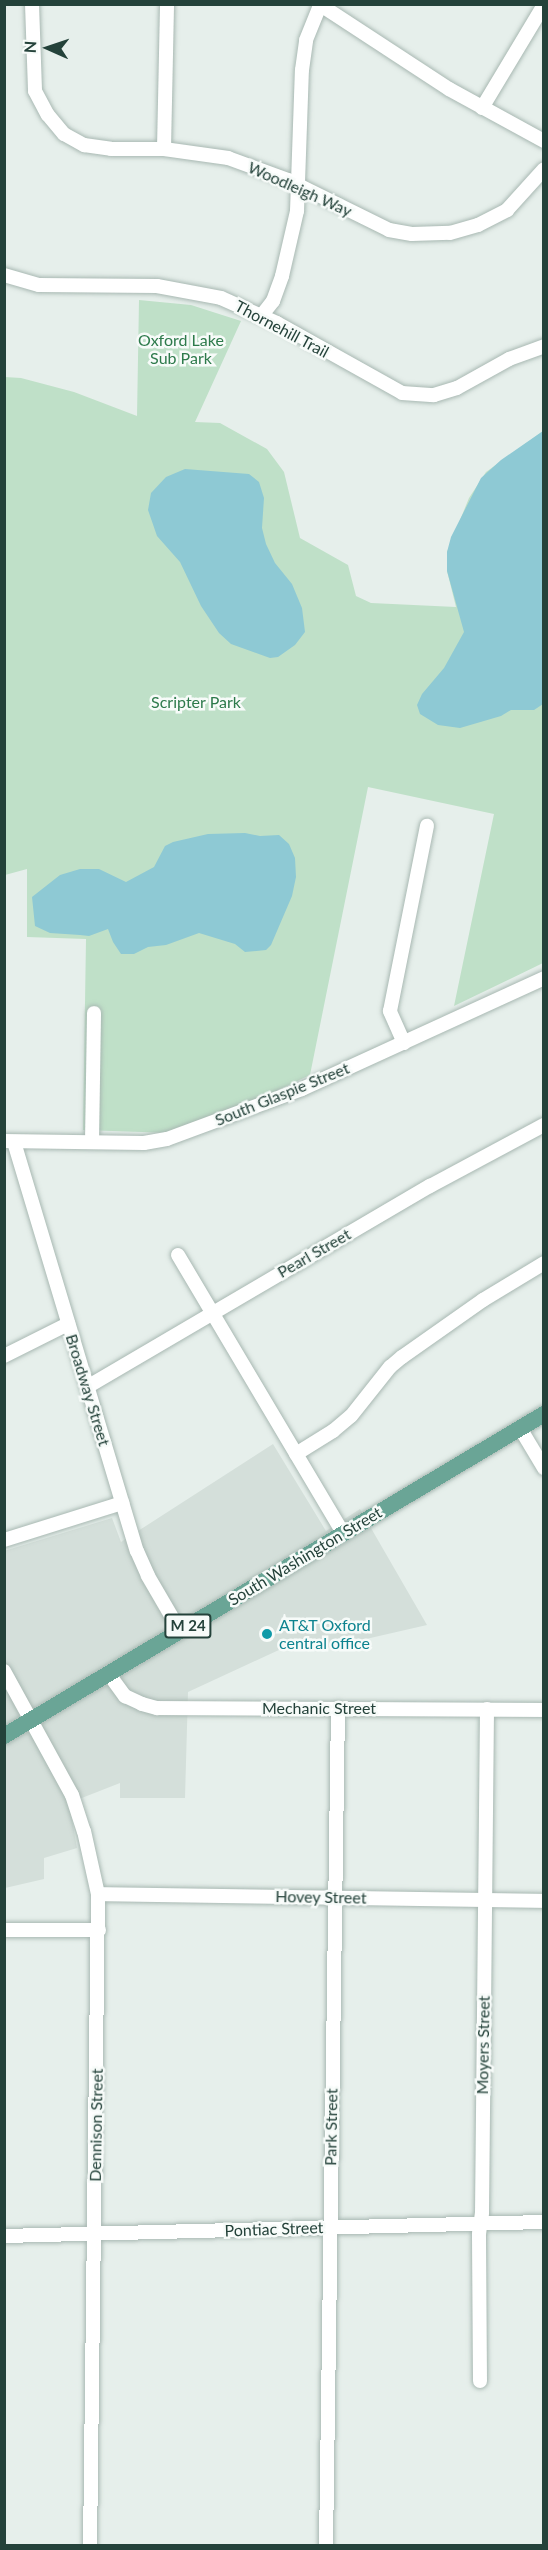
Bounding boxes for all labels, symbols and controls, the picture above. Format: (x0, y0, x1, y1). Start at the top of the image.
north arrow (18, 18, 78, 78)
text: N (20, 40, 39, 54)
street label: Woodleigh Way (245, 157, 355, 221)
street label: Thornehill Trail (232, 296, 332, 362)
park label: Oxford Lake Sub Park (138, 330, 224, 368)
park label: Scripter Park (151, 692, 241, 712)
street label: South Glaspie Street (212, 1058, 352, 1130)
street label: Pearl Street (274, 1224, 354, 1282)
street label: Broadway Street (62, 1332, 114, 1448)
street label: South Washington Street (225, 1502, 385, 1610)
road number: M 24 (164, 1614, 212, 1638)
place label: AT&T Oxford central office (279, 1615, 371, 1653)
marker: AT&T Oxford central office (260, 1627, 274, 1641)
street label: Mechanic Street (262, 1698, 376, 1718)
street label: Hovey Street (275, 1887, 367, 1907)
street label: Moyers Street (473, 1995, 493, 2095)
street label: Dennison Street (85, 2068, 107, 2182)
street label: Park Street (321, 2088, 341, 2166)
street label: Pontiac Street (224, 2218, 324, 2240)

